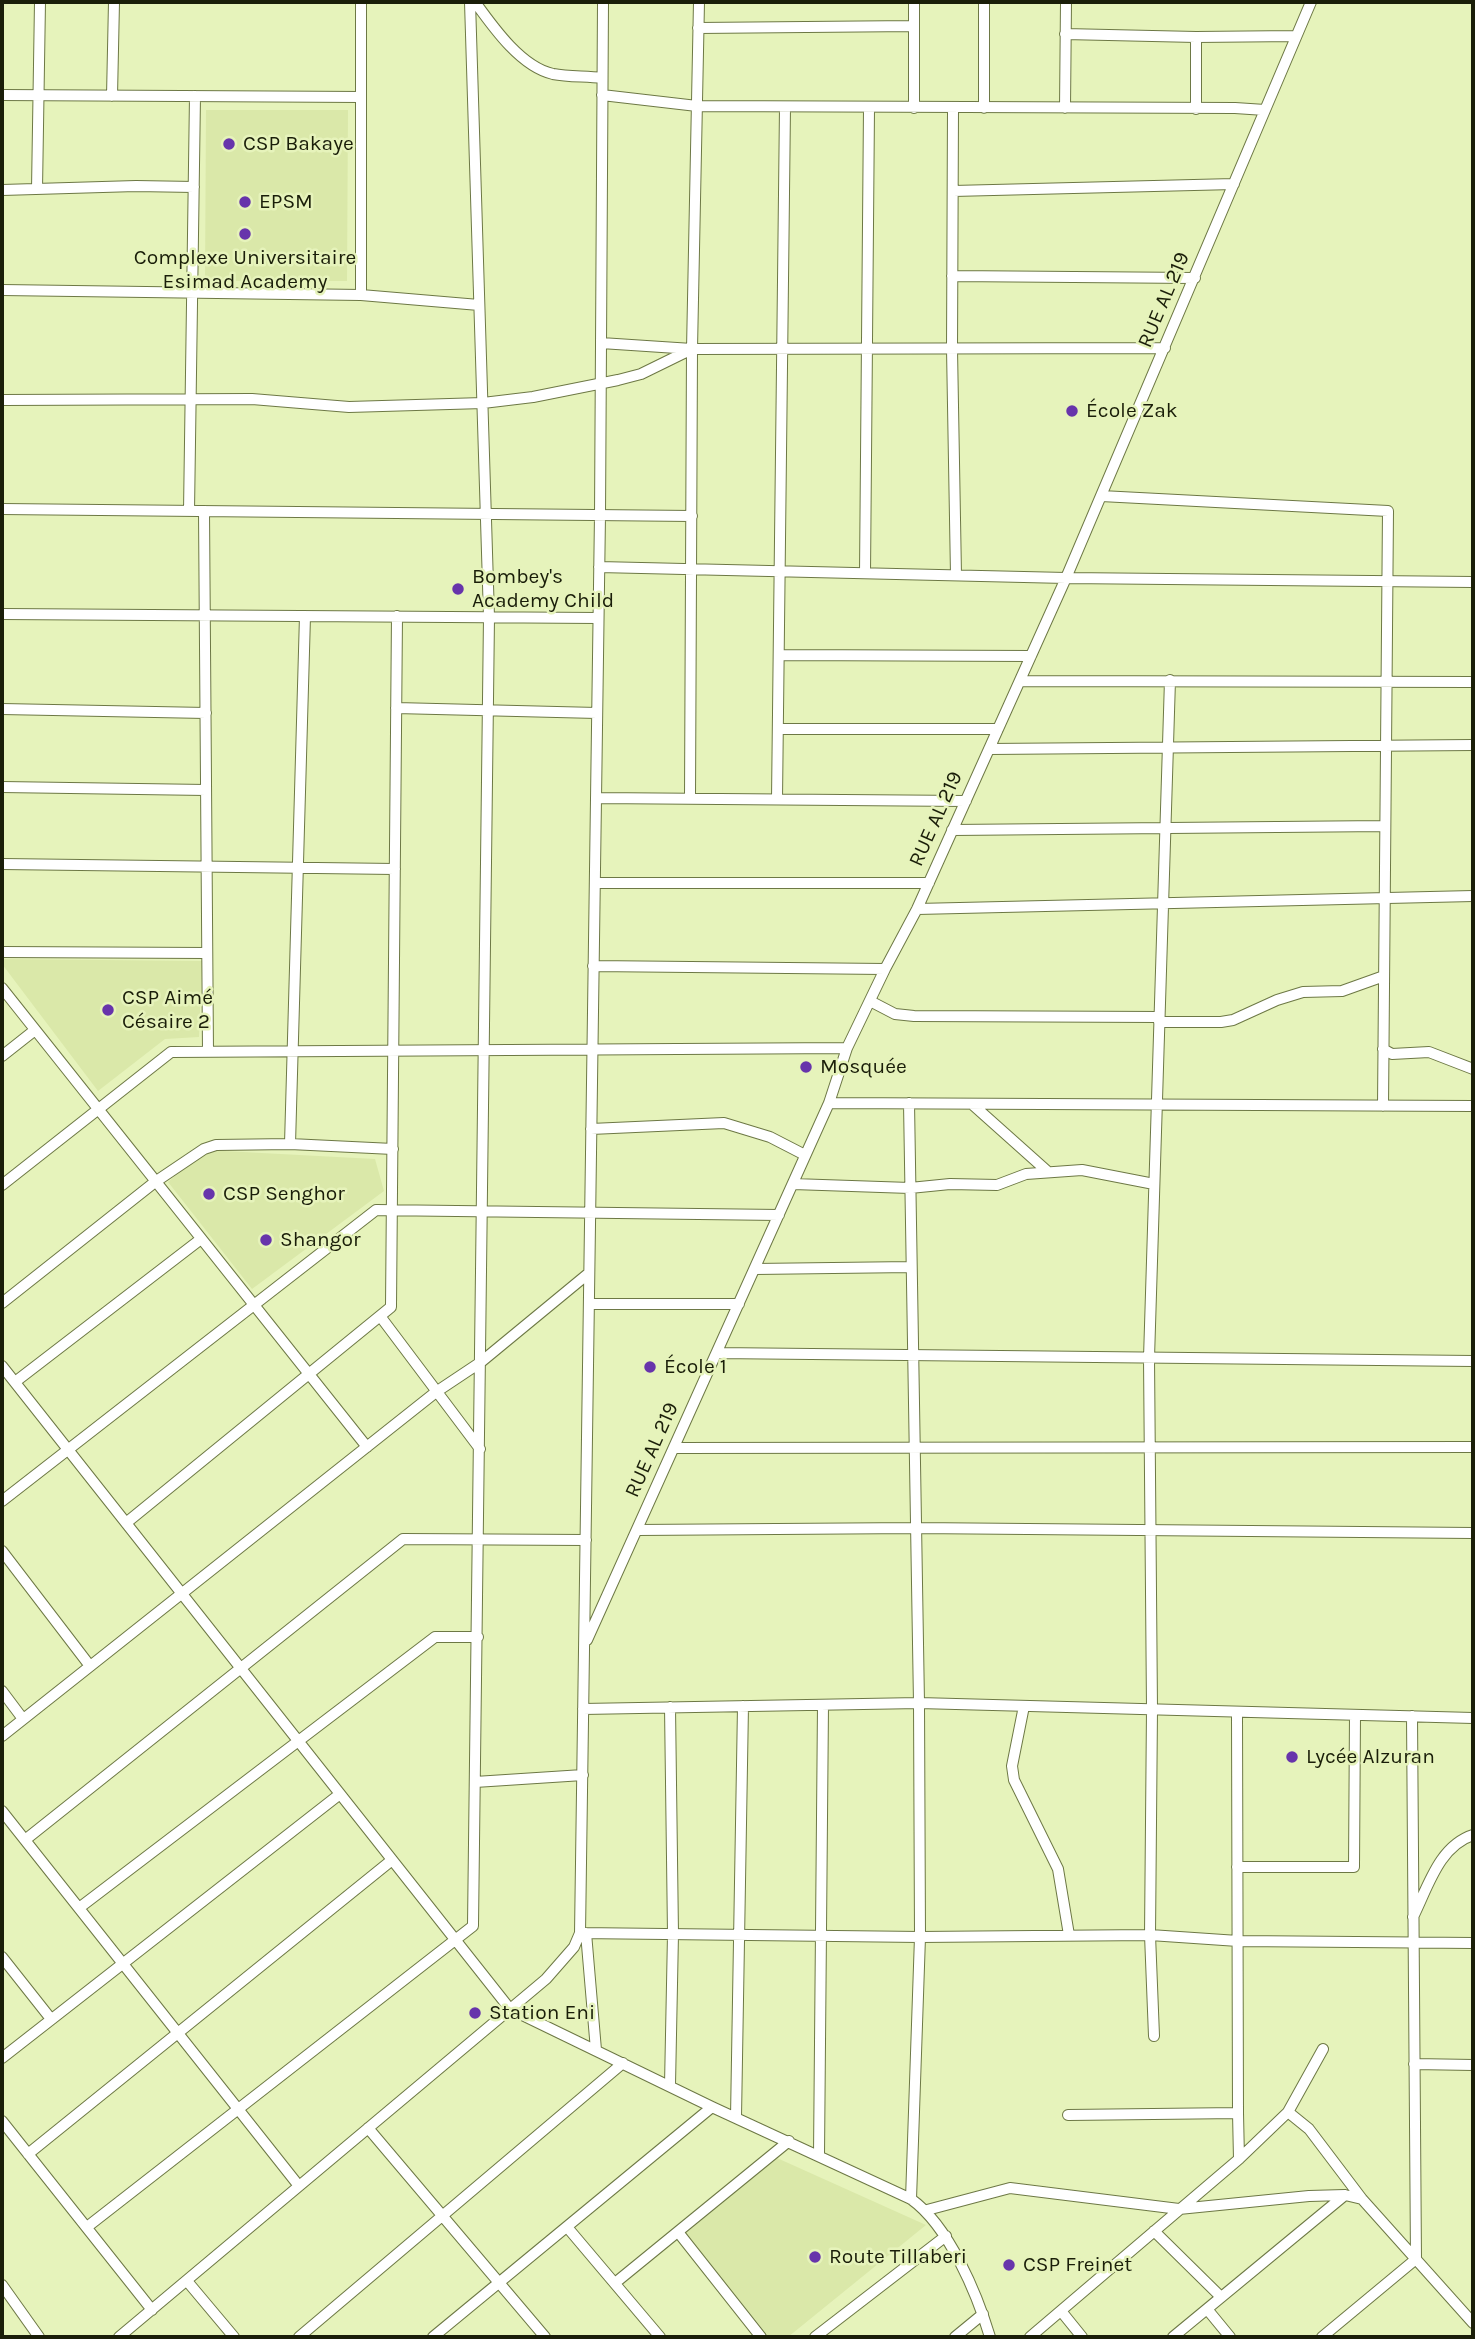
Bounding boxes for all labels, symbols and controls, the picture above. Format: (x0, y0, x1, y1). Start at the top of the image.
place label: CSP Bakaye (243, 131, 354, 157)
marker: CSP Bakaye (221, 136, 237, 152)
place label: EPSM (259, 189, 313, 215)
marker: EPSM (237, 194, 253, 210)
marker: Complexe Universitaire Esimad Academy (237, 226, 253, 242)
place label: Complexe Universitaire Esimad Academy (134, 245, 356, 295)
street label: RUE AL 219 (1133, 248, 1195, 352)
place label: École Zak (1086, 398, 1178, 424)
marker: École Zak (1064, 403, 1080, 419)
place label: Bombey's Academy Child (472, 564, 614, 614)
marker: Bombey's Academy Child (450, 581, 466, 597)
street label: RUE AL 219 (904, 768, 968, 870)
place label: CSP Aimé Césaire 2 (122, 985, 213, 1035)
marker: CSP Aimé Césaire 2 (100, 1002, 116, 1018)
place label: Mosquée (820, 1054, 907, 1080)
marker: Mosquée (798, 1059, 814, 1075)
place label: CSP Senghor (223, 1181, 345, 1207)
marker: CSP Senghor (201, 1186, 217, 1202)
place label: Shangor (280, 1227, 361, 1253)
marker: Shangor (258, 1232, 274, 1248)
place label: École 1 (664, 1354, 727, 1380)
marker: École 1 (642, 1359, 658, 1375)
street label: RUE AL 219 (620, 1399, 684, 1501)
place label: Lycée Alzuran (1306, 1744, 1435, 1770)
marker: Lycée Alzuran (1284, 1749, 1300, 1765)
place label: Station Eni (489, 2000, 595, 2026)
marker: Station Eni (467, 2005, 483, 2021)
place label: Route Tillaberi (829, 2244, 967, 2270)
marker: Route Tillaberi (807, 2249, 823, 2265)
place label: CSP Freinet (1023, 2252, 1132, 2278)
marker: CSP Freinet (1001, 2257, 1017, 2273)

